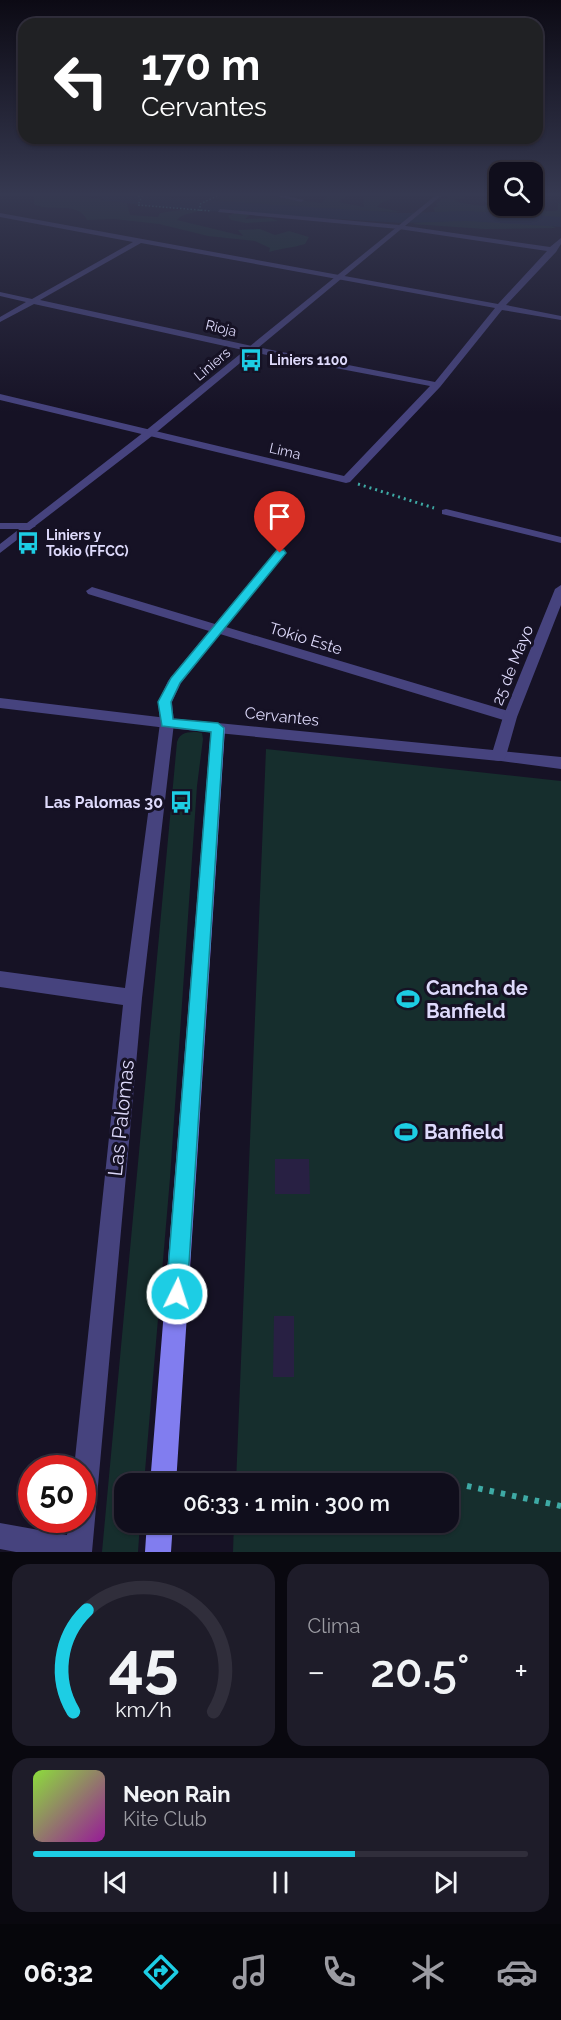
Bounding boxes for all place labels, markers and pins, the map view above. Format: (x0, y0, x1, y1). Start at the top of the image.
bus stop icon: Liniers 1100 (238, 347, 264, 373)
place label: Liniers 1100 (269, 352, 348, 368)
pin (254, 491, 305, 553)
place label: Liniers y Tokio (FFCC) (46, 527, 129, 559)
bus stop icon: Liniers y Tokio (FFCC) (15, 530, 41, 556)
bus stop icon: Las Palomas 30 (168, 789, 194, 815)
place label: Las Palomas 30 (44, 793, 163, 812)
place label: Cancha de Banfield (426, 976, 528, 1023)
sports icon: Cancha de Banfield (395, 986, 421, 1012)
sports icon: Banfield (393, 1119, 419, 1145)
place label: Banfield (424, 1120, 504, 1144)

